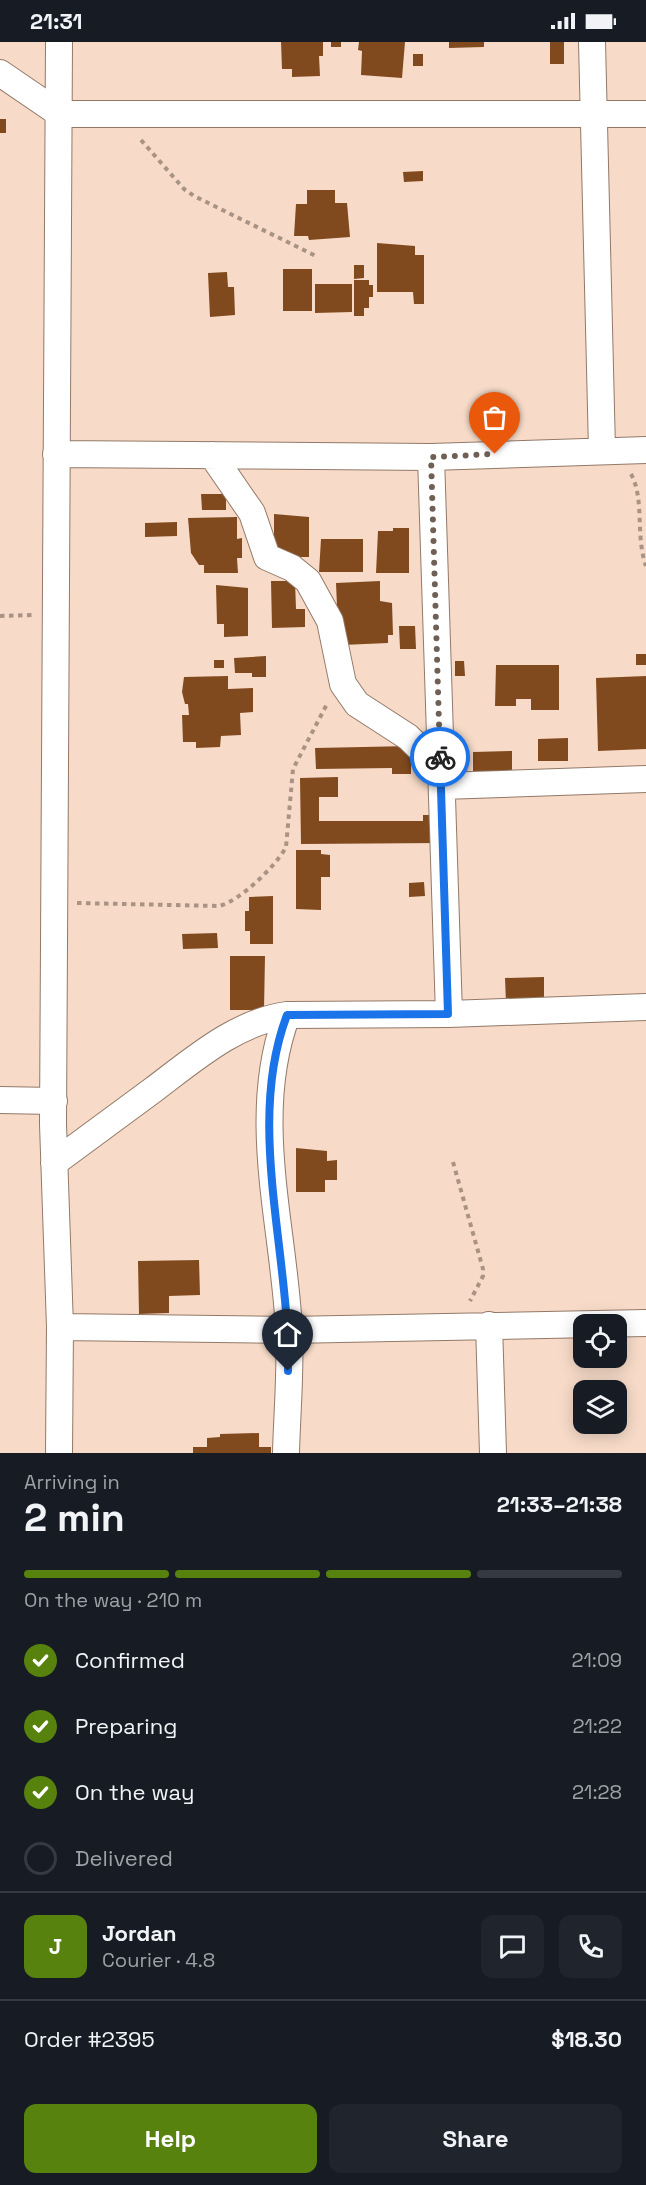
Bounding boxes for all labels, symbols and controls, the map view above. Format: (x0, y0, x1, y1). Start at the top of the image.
text: 21:31 (30, 7, 83, 35)
pin (469, 392, 520, 454)
icon: bag (478, 401, 511, 434)
courier (410, 727, 470, 787)
icon: bike (424, 741, 457, 774)
pin (262, 1309, 313, 1371)
map controls (573, 1314, 627, 1434)
button: locate (573, 1314, 627, 1368)
icon: home (271, 1318, 304, 1351)
button: layers (573, 1380, 627, 1434)
text: Arriving in (24, 1469, 120, 1495)
text: 21:33–21:38 (497, 1490, 622, 1518)
text: 2 min (24, 1493, 125, 1542)
text: On the way · 210 m (24, 1587, 202, 1613)
icon: check (24, 1644, 57, 1677)
text: Confirmed (75, 1646, 185, 1674)
text: 21:09 (571, 1647, 622, 1673)
icon: check (24, 1710, 57, 1743)
text: Preparing (75, 1712, 177, 1740)
text: 21:22 (572, 1713, 622, 1739)
icon: check (24, 1776, 57, 1809)
text: On the way (75, 1778, 194, 1806)
text: 21:28 (572, 1779, 622, 1805)
text: Delivered (75, 1844, 173, 1872)
button: chat (481, 1915, 544, 1978)
button: phone (559, 1915, 622, 1978)
text: Jordan (102, 1919, 177, 1947)
text: J (49, 1932, 62, 1960)
text: Courier · 4.8 (102, 1947, 215, 1973)
text: Order #2395 (24, 2025, 155, 2053)
text: $18.30 (551, 2025, 622, 2053)
button: Help (24, 2104, 317, 2173)
button: Share (329, 2104, 622, 2173)

